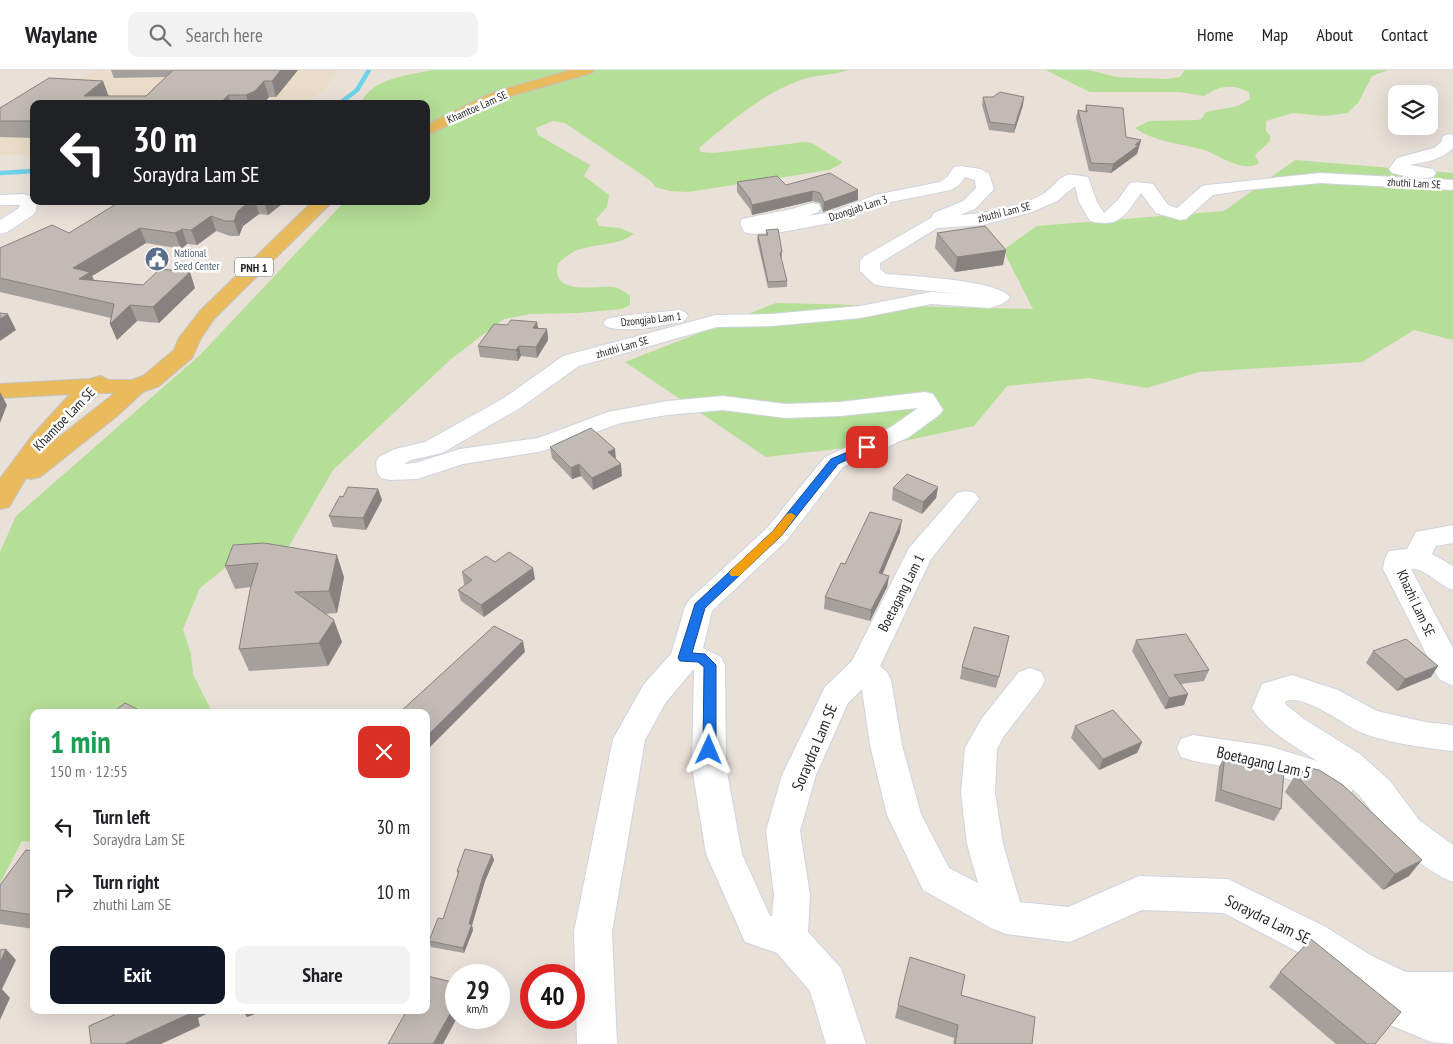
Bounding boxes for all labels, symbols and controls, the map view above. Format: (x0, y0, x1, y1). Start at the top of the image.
search box (128, 12, 478, 57)
text: Waylane (25, 19, 98, 50)
icon: search (146, 21, 174, 49)
text: Search here (186, 23, 263, 47)
text: Home (1197, 23, 1234, 46)
text: Map (1262, 23, 1288, 46)
text: About (1316, 23, 1353, 46)
text: Contact (1381, 23, 1428, 46)
map controls (1388, 85, 1438, 135)
button: layers (1388, 85, 1438, 135)
street label: Khamtoe Lam SE (445, 87, 509, 126)
text: 30 m (133, 116, 197, 162)
icon: left (50, 120, 115, 185)
text: Soraydra Lam SE (133, 160, 260, 188)
street label: zhuthi Lam SE (1387, 175, 1442, 191)
street label: Dzongjab Lam 3 (827, 192, 889, 224)
street label: zhuthi Lam SE (976, 199, 1032, 225)
public building icon: National Seed Center (144, 246, 170, 272)
place label: National Seed Center (174, 246, 219, 273)
road number: PNH 1 (235, 258, 273, 276)
street label: Dzongjab Lam 1 (620, 309, 682, 329)
street label: zhuthi Lam SE (594, 333, 650, 361)
street label: Khamtoe Lam SE (29, 383, 99, 455)
pin (846, 426, 888, 468)
icon: arrive (853, 433, 881, 461)
street label: Boetagang Lam 1 (874, 551, 928, 635)
street label: Khazhi Lam SE (1393, 567, 1439, 639)
street label: Soraydra Lam SE (787, 701, 841, 793)
text: 1 min (50, 722, 111, 761)
position arrow (682, 723, 734, 775)
button: close (358, 726, 410, 778)
street label: Boetagang Lam 5 (1215, 741, 1313, 783)
text: 150 m · 12:55 (50, 761, 128, 781)
text: Turn left (93, 805, 150, 829)
icon: left (50, 813, 78, 841)
text: 30 m (377, 815, 410, 839)
text: Soraydra Lam SE (93, 829, 185, 849)
text: Turn right (93, 870, 159, 894)
icon: right (50, 878, 78, 906)
text: 10 m (377, 880, 410, 904)
street label: Soraydra Lam SE (1222, 890, 1314, 948)
text: zhuthi Lam SE (93, 894, 171, 914)
button: Exit (50, 946, 225, 1004)
button: Share (235, 946, 410, 1004)
speed limit sign: 40 (520, 964, 585, 1029)
text: 29 (466, 974, 489, 1006)
text: km/h (467, 1001, 488, 1016)

